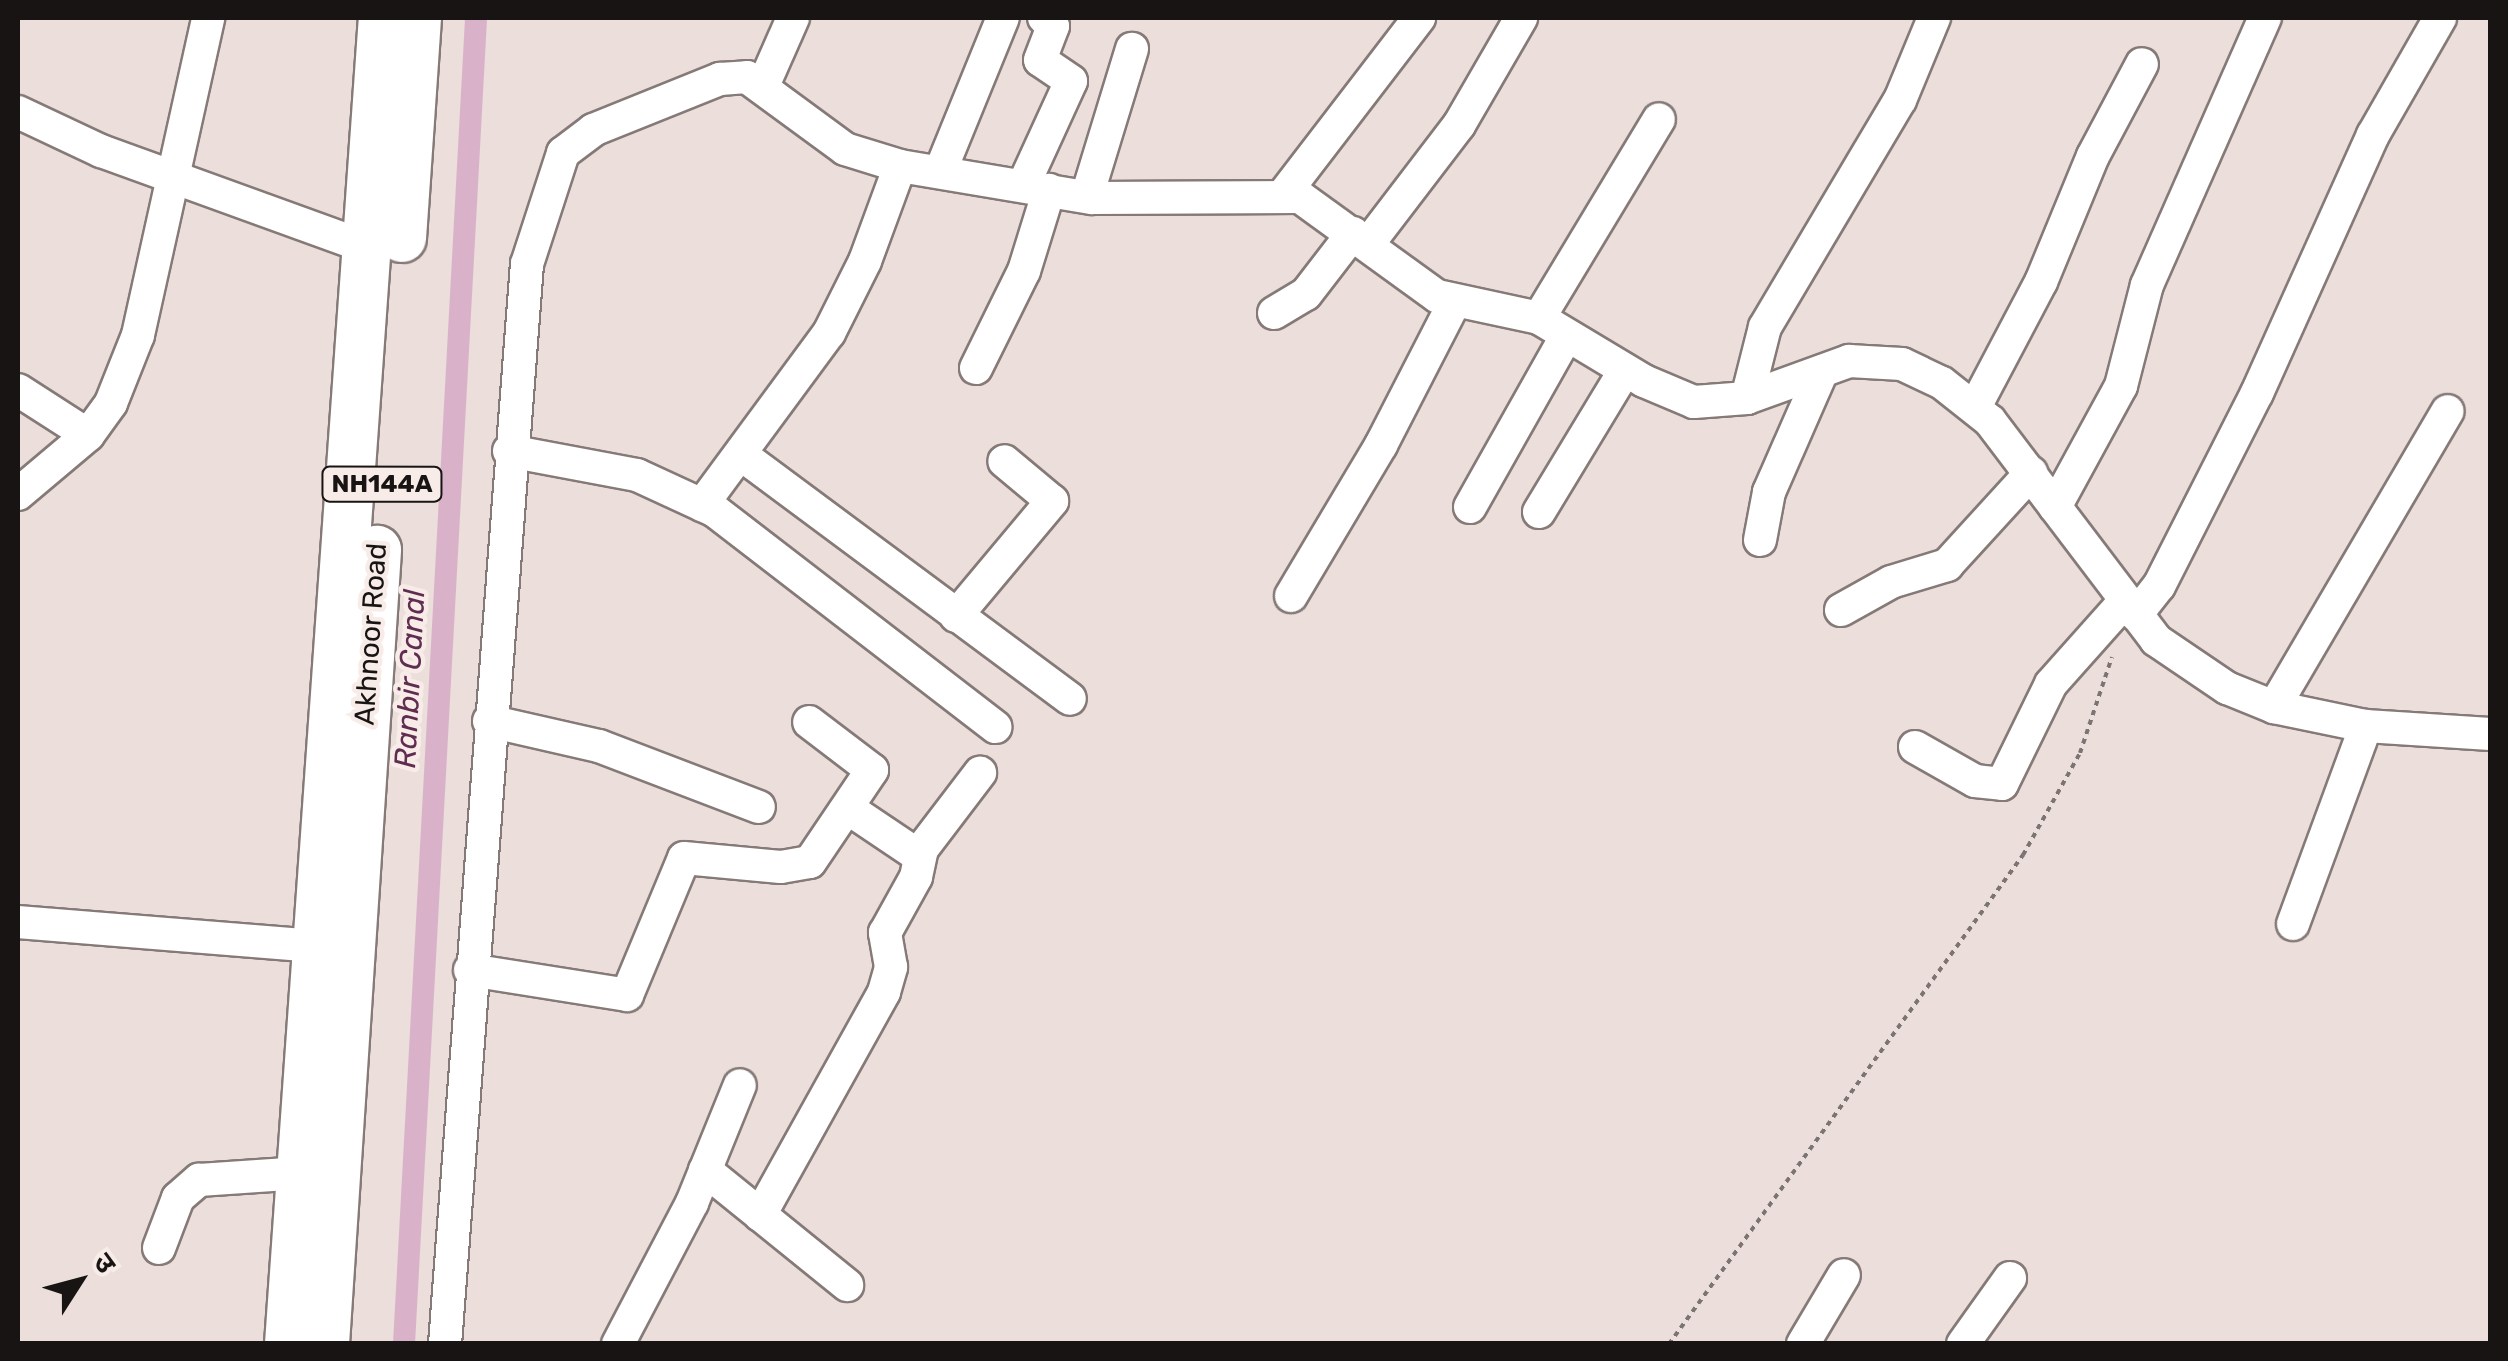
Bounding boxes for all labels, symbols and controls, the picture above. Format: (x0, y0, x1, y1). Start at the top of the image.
road number: NH144A (320, 464, 444, 504)
street label: Akhnoor Road (348, 541, 394, 727)
water label: Ranbir Canal (387, 588, 433, 770)
north arrow (30, 1231, 130, 1331)
text: उ (87, 1247, 123, 1279)

